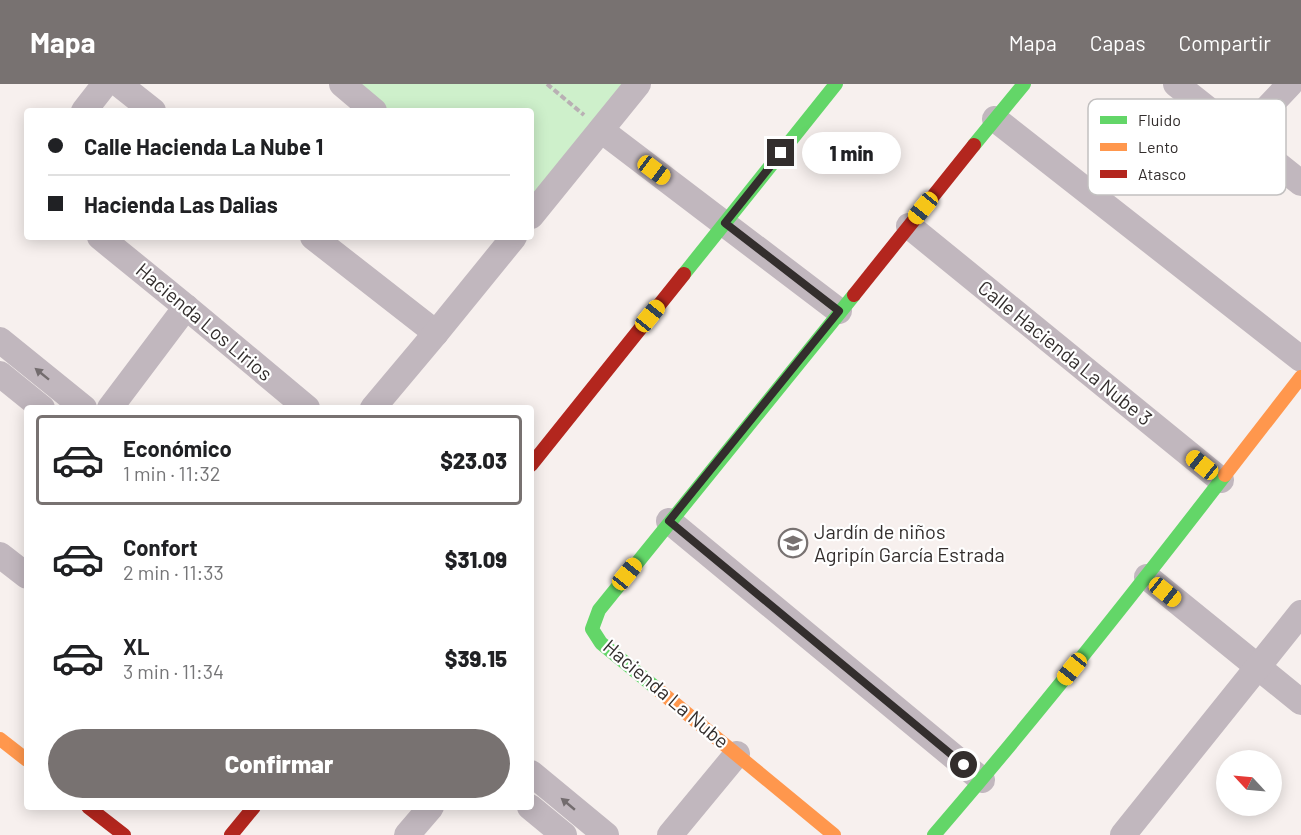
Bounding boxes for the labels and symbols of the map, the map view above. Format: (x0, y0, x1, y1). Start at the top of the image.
legend (1088, 99, 1286, 195)
text: Fluido (1138, 110, 1181, 129)
callout: 1 min (802, 132, 901, 174)
text: Lento (1138, 137, 1179, 156)
route end (767, 139, 794, 166)
car (634, 152, 674, 188)
text: Atasco (1138, 164, 1186, 183)
car (905, 188, 941, 228)
street label: Hacienda Los Lirios (132, 257, 278, 385)
street label: Calle Hacienda La Nube 3 (974, 275, 1157, 430)
car (632, 296, 668, 336)
one-way arrow (34, 367, 50, 380)
car (1182, 447, 1222, 483)
place label: Jardín de niños Agripín García Estrada (814, 519, 1005, 566)
school or university icon: Jardín de niños Agripín García Estrada (777, 527, 809, 559)
car (609, 554, 645, 594)
car (1145, 574, 1185, 610)
street label: Hacienda La Nube (599, 634, 734, 753)
car (1054, 649, 1090, 689)
north arrow (1216, 750, 1282, 816)
route start (950, 751, 977, 778)
one-way arrow (560, 798, 576, 811)

